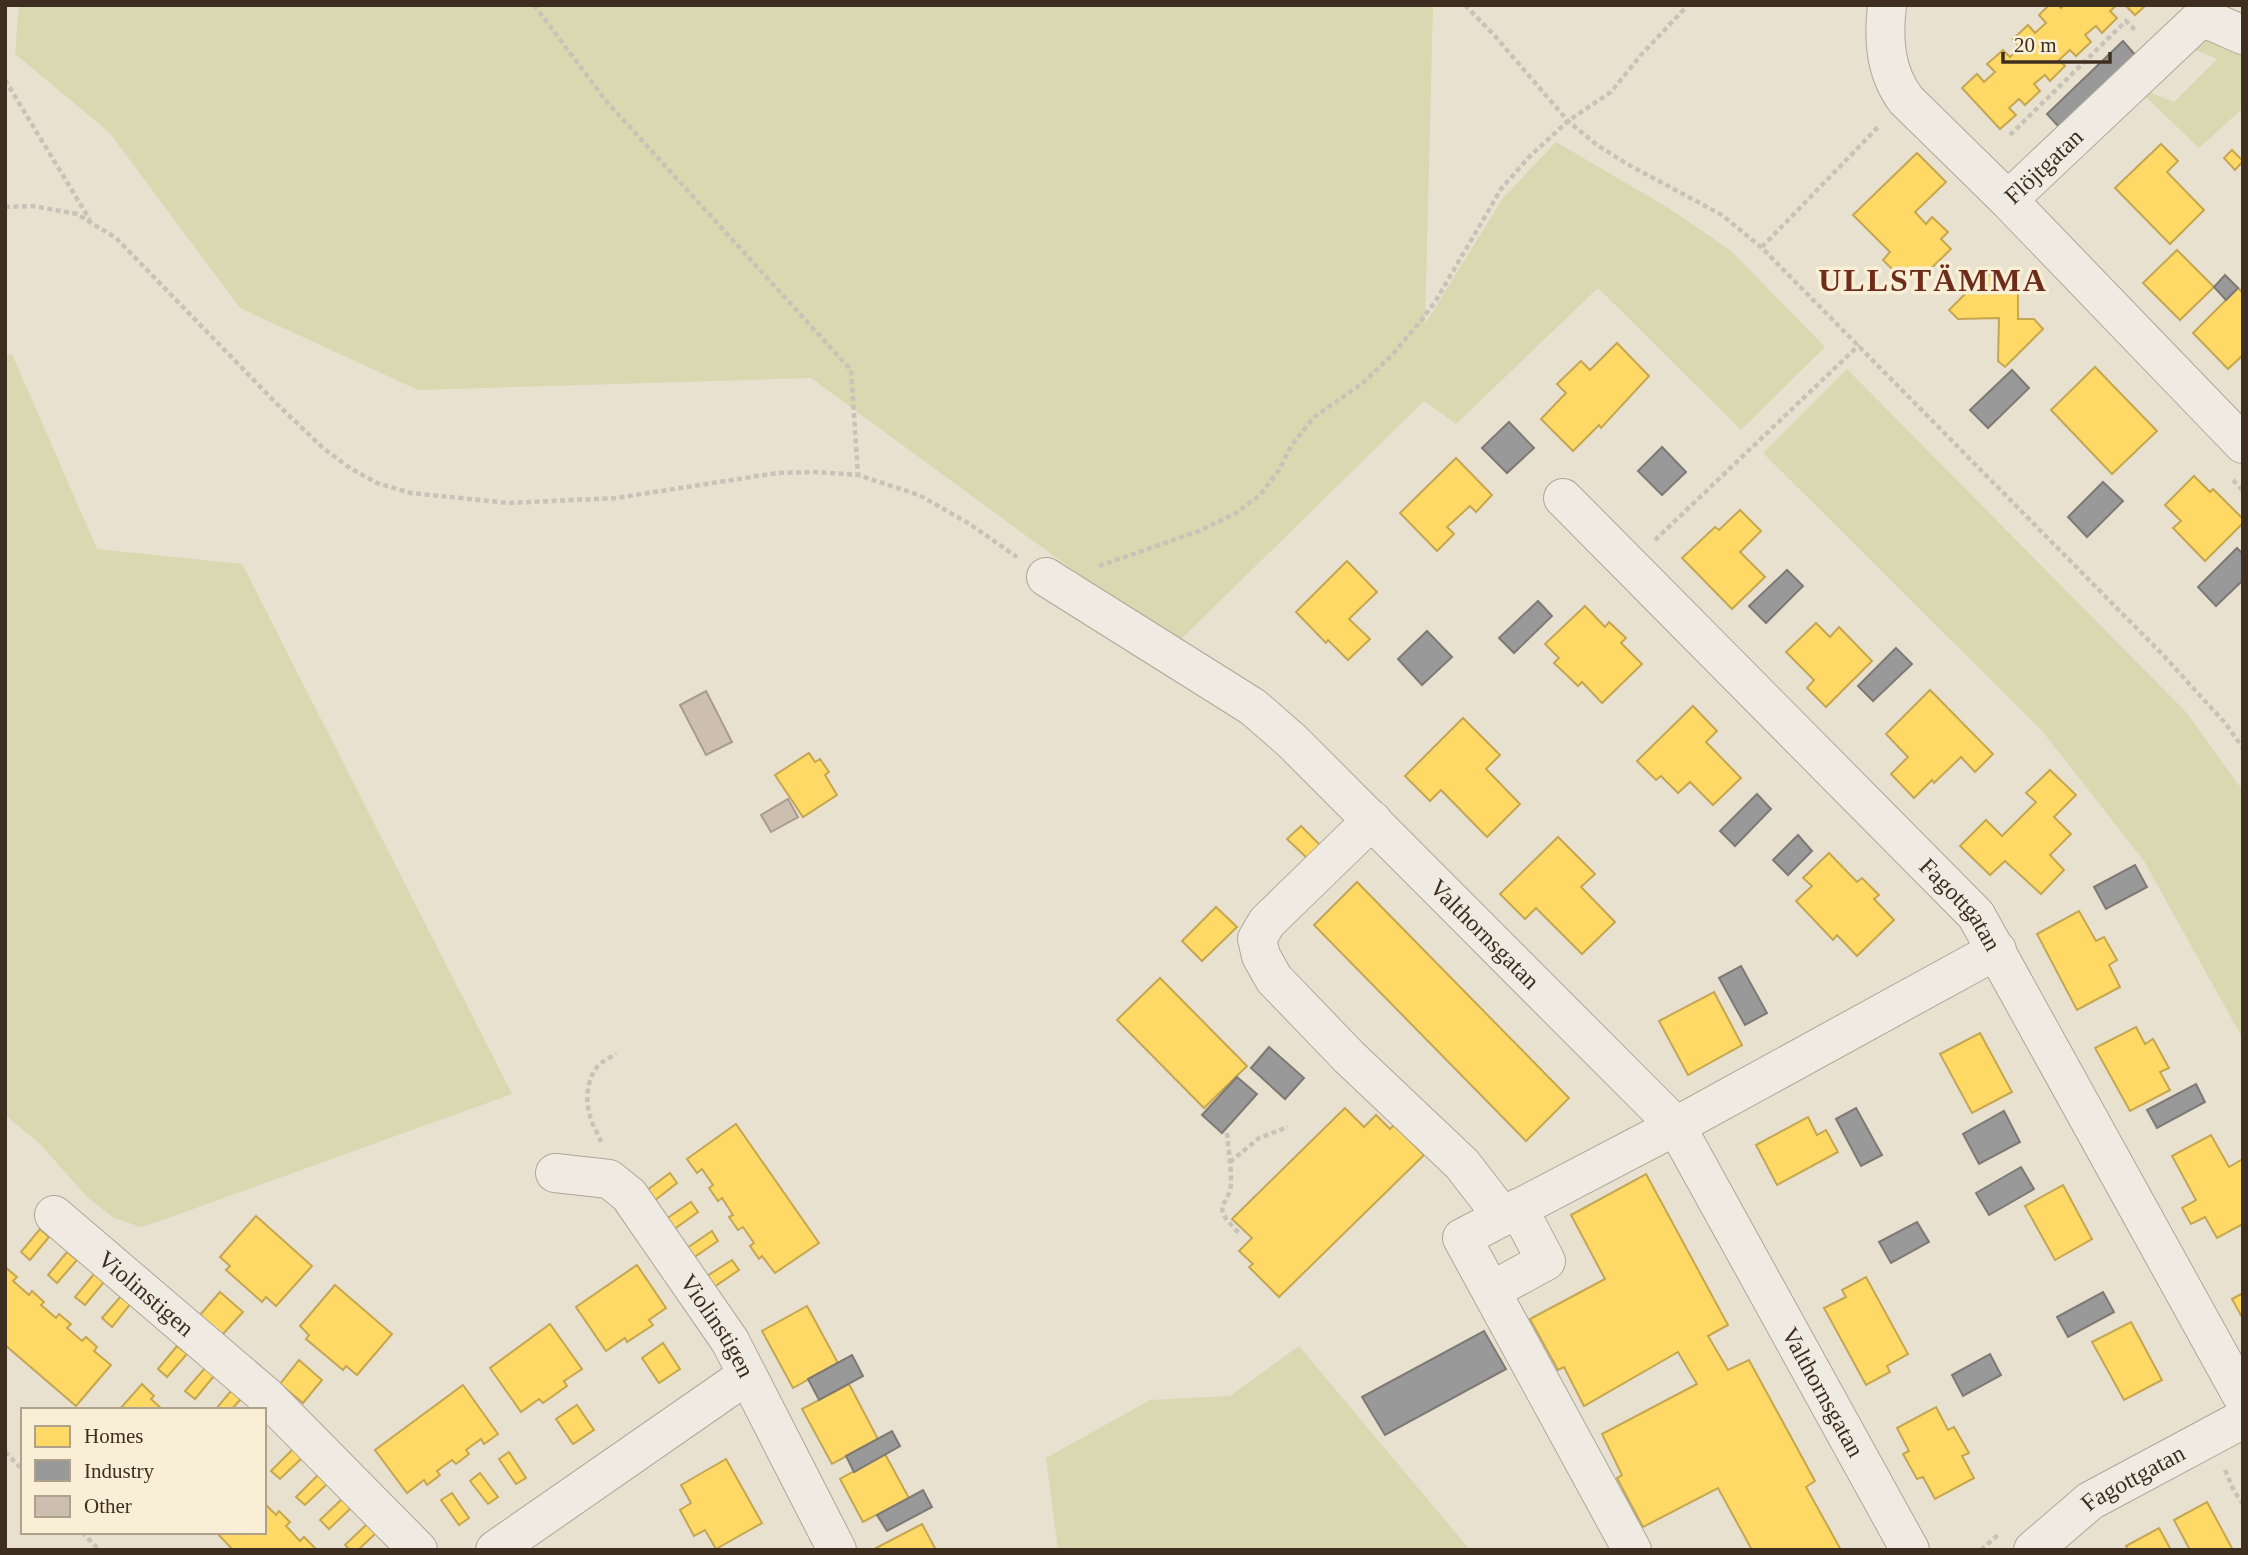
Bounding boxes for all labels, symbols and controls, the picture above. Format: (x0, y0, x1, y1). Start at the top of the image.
scale bar (2003, 21, 2110, 65)
text: 20 m (2014, 33, 2057, 57)
street label: Flöjtgatan (1999, 124, 2088, 209)
district label: ULLSTÄMMA (1818, 262, 2048, 298)
street label: Fagottgatan (1914, 853, 2006, 955)
street label: Valthornsgatan (1425, 874, 1545, 994)
street label: Violinstigen (93, 1246, 199, 1342)
street label: Violinstigen (675, 1269, 759, 1382)
street label: Valthornsgatan (1777, 1323, 1869, 1462)
legend (21, 1408, 266, 1534)
text: Homes (84, 1424, 144, 1448)
street label: Fagottgatan (2076, 1440, 2189, 1516)
text: Industry (84, 1459, 154, 1483)
text: Other (84, 1494, 132, 1518)

